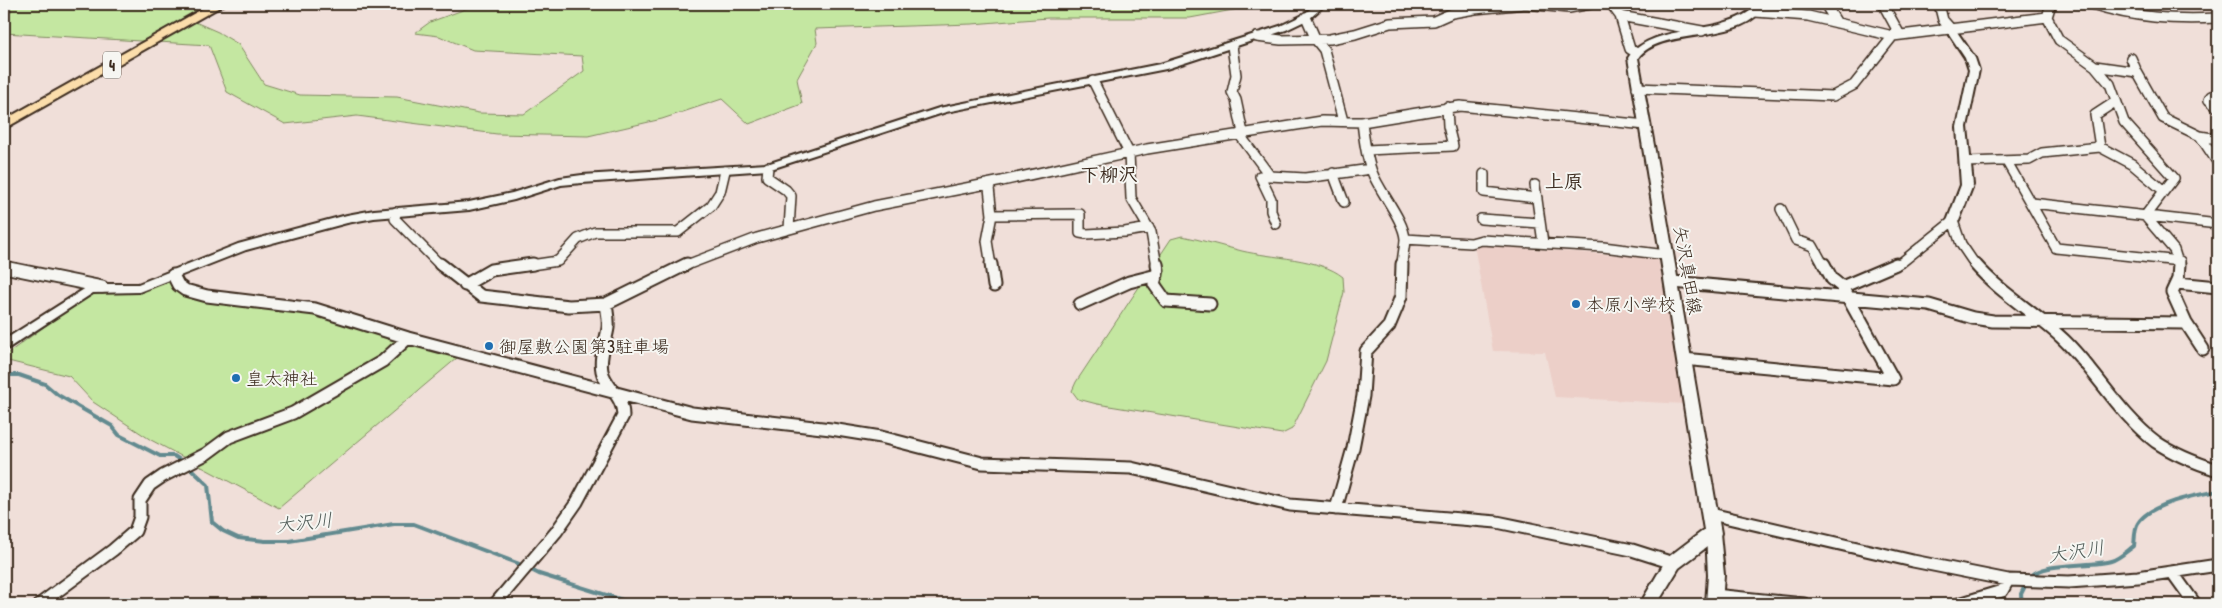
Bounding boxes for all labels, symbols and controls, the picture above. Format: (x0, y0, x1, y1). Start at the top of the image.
road number: 4 (103, 52, 121, 78)
district label: 下柳沢 (1080, 161, 1138, 187)
district label: 上原 (1545, 168, 1583, 194)
street label: 矢沢真田線 (1668, 224, 1708, 316)
place label: 本原小学校 (1586, 292, 1676, 317)
marker: 本原小学校 (1570, 298, 1582, 310)
place label: 御屋敷公園第3駐車場 (499, 334, 669, 359)
marker: 御屋敷公園第3駐車場 (483, 340, 495, 352)
place label: 皇太神社 (246, 366, 318, 391)
marker: 皇太神社 (230, 372, 242, 384)
water label: 大沢川 (274, 506, 334, 538)
water label: 大沢川 (2046, 534, 2106, 568)

